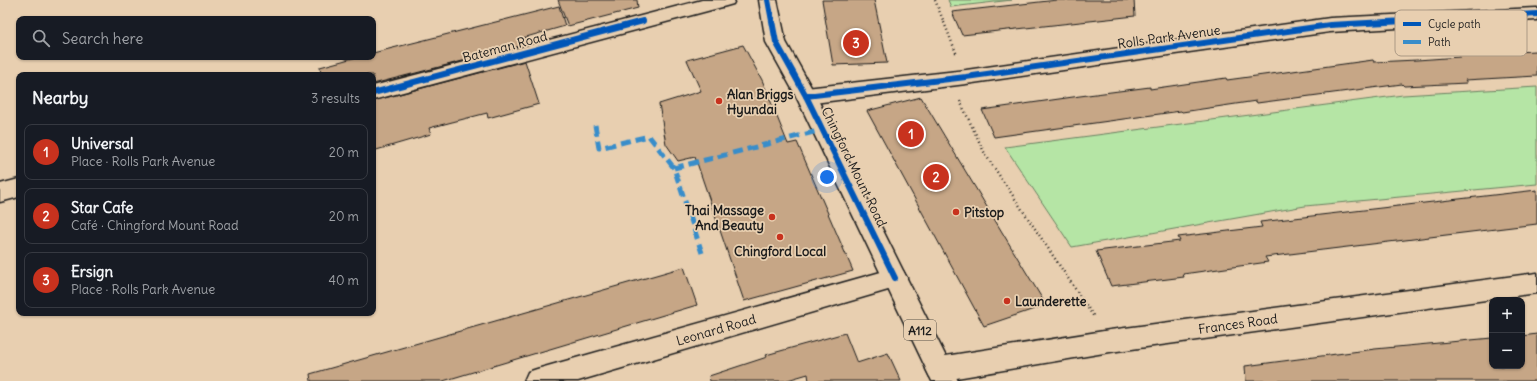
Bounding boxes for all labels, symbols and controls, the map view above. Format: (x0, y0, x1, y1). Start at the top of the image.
legend (1395, 10, 1527, 56)
search box (16, 16, 376, 60)
text: Cycle path (1428, 17, 1481, 31)
street label: Rolls Park Avenue (1116, 21, 1222, 53)
icon: search (30, 27, 52, 49)
street label: Bateman Road (461, 27, 550, 66)
pin: 3 (843, 28, 869, 58)
text: Search here (62, 29, 143, 48)
text: Path (1428, 35, 1451, 49)
place label: Alan Briggs Hyundai (727, 86, 794, 118)
text: Nearby (32, 87, 88, 109)
text: 3 results (311, 90, 360, 107)
marker: Alan Briggs Hyundai (714, 96, 724, 106)
street label: Chingford Mount Road (817, 104, 891, 230)
pin: 1 (898, 119, 924, 149)
text: Universal (71, 134, 133, 153)
text: 1 (43, 144, 49, 161)
text: 20 m (329, 144, 359, 161)
text: Place · Rolls Park Avenue (71, 153, 215, 170)
pin: 2 (923, 162, 949, 192)
your location (817, 167, 837, 187)
text: Star Cafe (71, 198, 133, 217)
place label: Thai Massage And Beauty (685, 202, 764, 234)
place label: Pitstop (964, 204, 1005, 221)
marker: Pitstop (951, 207, 961, 217)
text: 2 (42, 208, 50, 225)
text: 20 m (329, 208, 359, 225)
marker: Thai Massage And Beauty (767, 212, 777, 222)
text: Café · Chingford Mount Road (71, 217, 239, 234)
marker: Chingford Local (775, 232, 785, 242)
place label: Chingford Local (734, 243, 826, 260)
text: Ersign (71, 262, 113, 281)
text: 3 (42, 272, 50, 289)
text: 40 m (328, 272, 359, 289)
text: Place · Rolls Park Avenue (71, 281, 215, 298)
place label: Launderette (1015, 293, 1087, 310)
marker: Launderette (1002, 296, 1012, 306)
map controls (1489, 297, 1525, 369)
button: + (1489, 297, 1525, 333)
street label: Leonard Road (674, 310, 758, 350)
street label: Frances Road (1197, 310, 1279, 338)
road number: A112 (904, 320, 936, 340)
button: − (1489, 333, 1525, 369)

